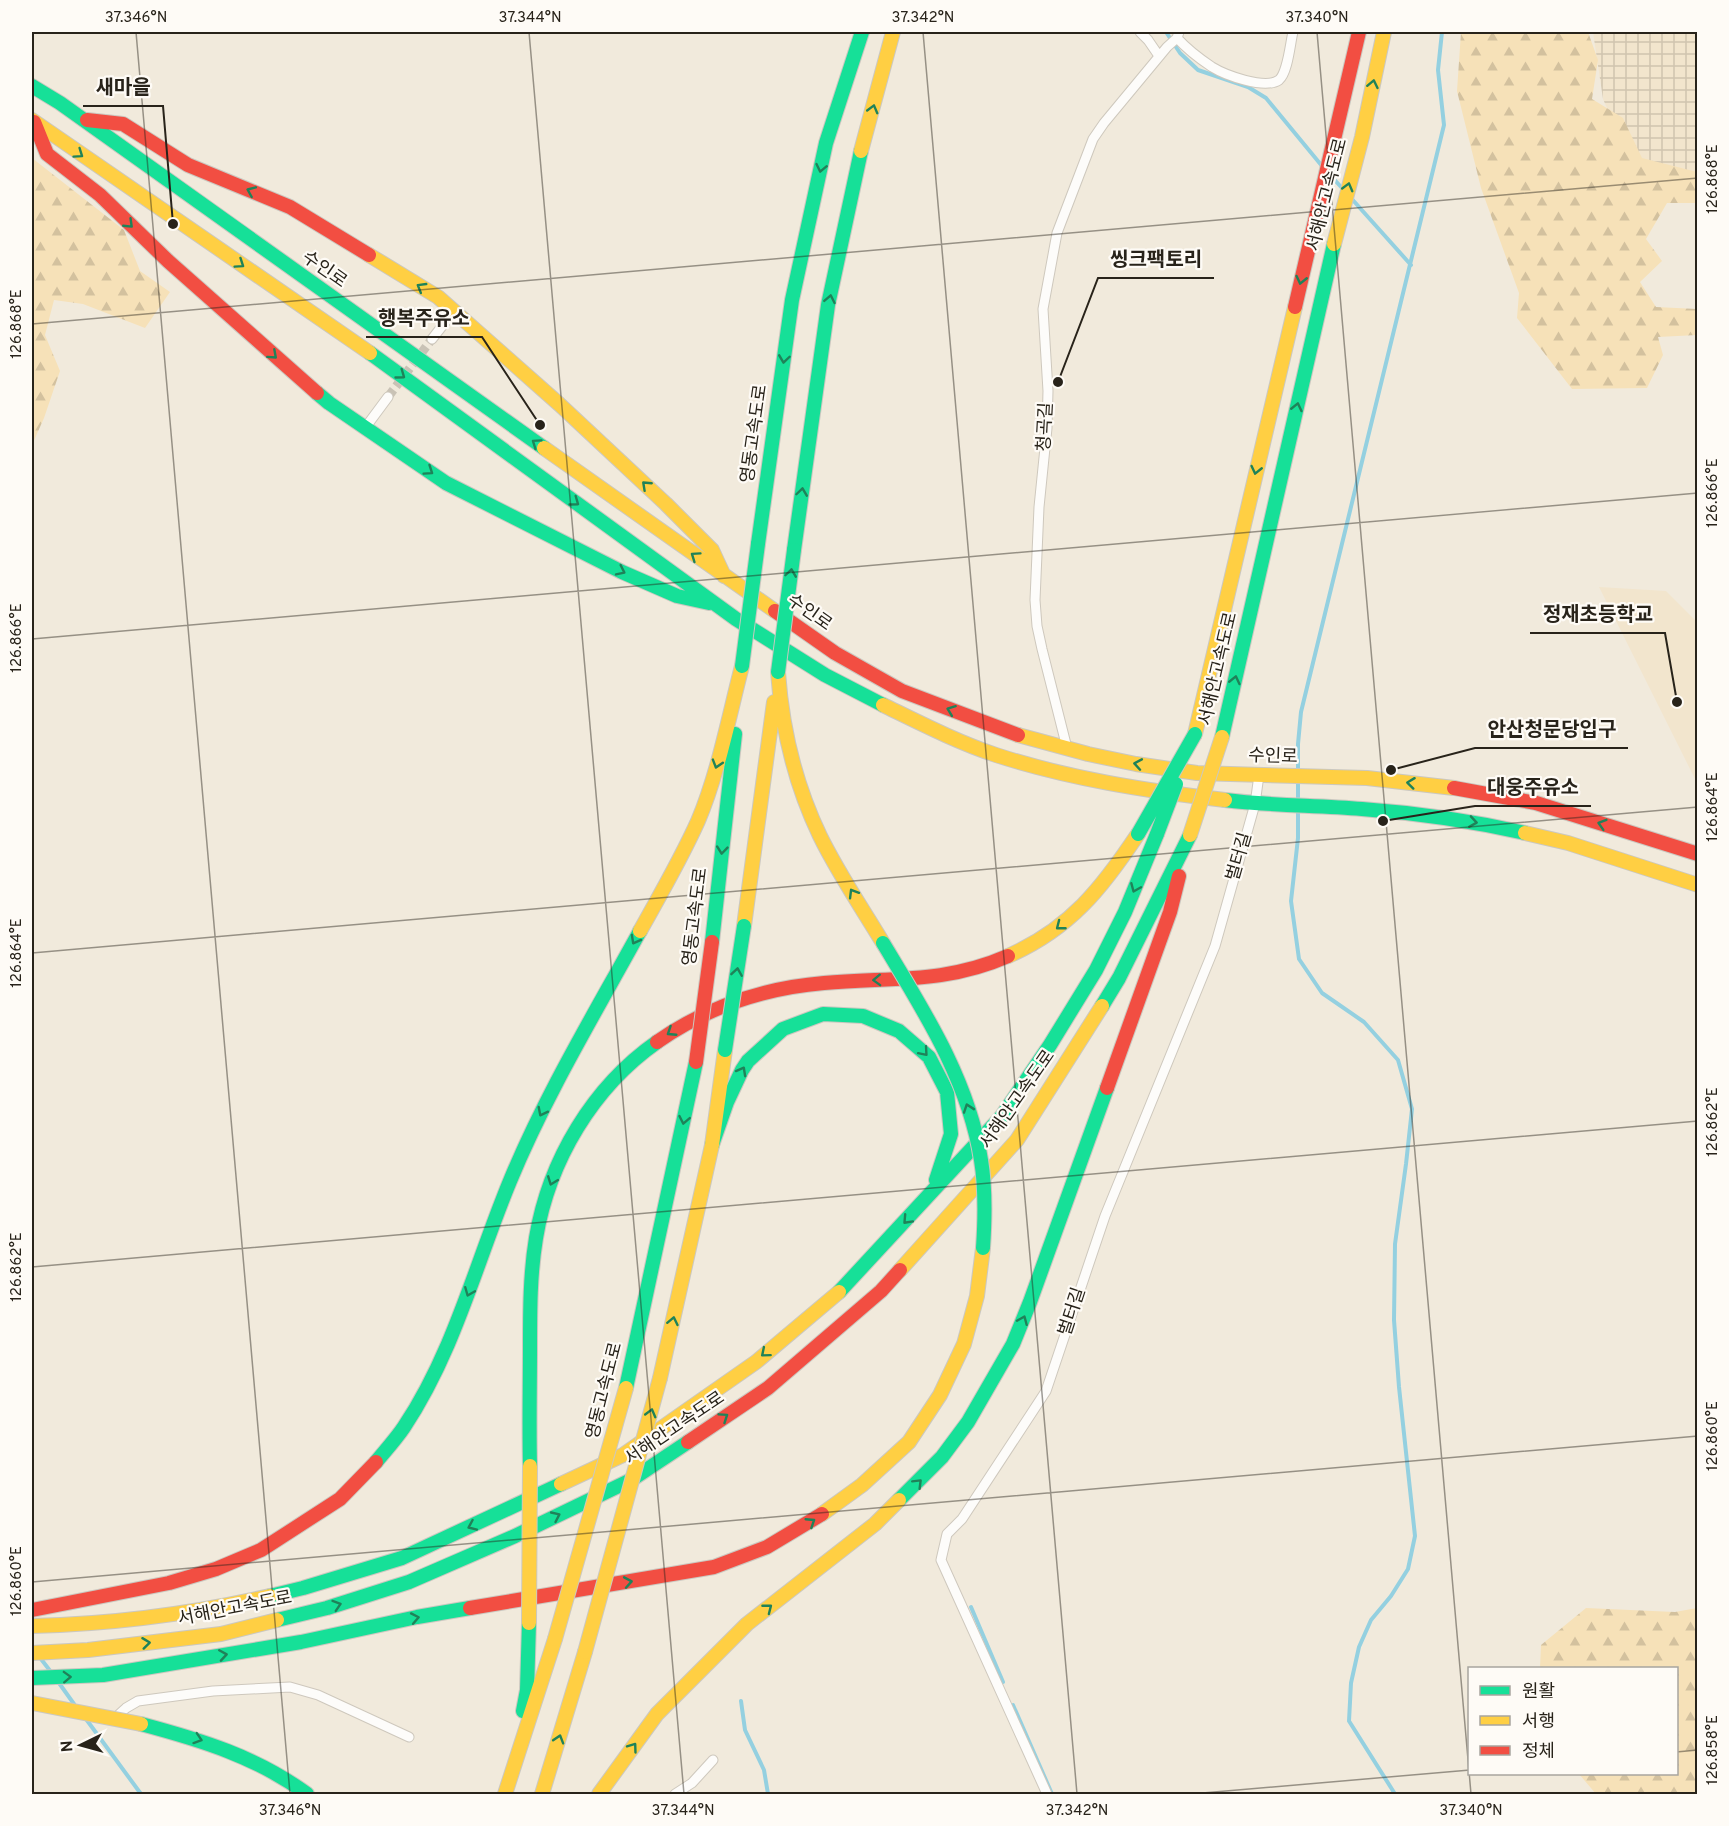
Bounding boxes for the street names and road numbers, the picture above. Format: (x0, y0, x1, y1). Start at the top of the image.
street label: 서해안고속도로 (1303, 136, 1353, 254)
street label: 수인로 (297, 246, 351, 294)
street label: 영동고속도로 (737, 383, 773, 485)
street label: 청곡길 (1033, 402, 1059, 452)
street label: 수인로 (782, 589, 836, 637)
street label: 서해안고속도로 (1195, 610, 1243, 728)
street label: 수인로 (1248, 745, 1298, 769)
street label: 벌터길 (1222, 830, 1258, 884)
street label: 영동고속도로 (679, 866, 713, 968)
street label: 서해안고속도로 (975, 1046, 1061, 1154)
street label: 벌터길 (1054, 1285, 1092, 1339)
street label: 영동고속도로 (582, 1340, 628, 1442)
street label: 서해안고속도로 (621, 1387, 729, 1471)
street label: 서해안고속도로 (176, 1587, 294, 1631)

